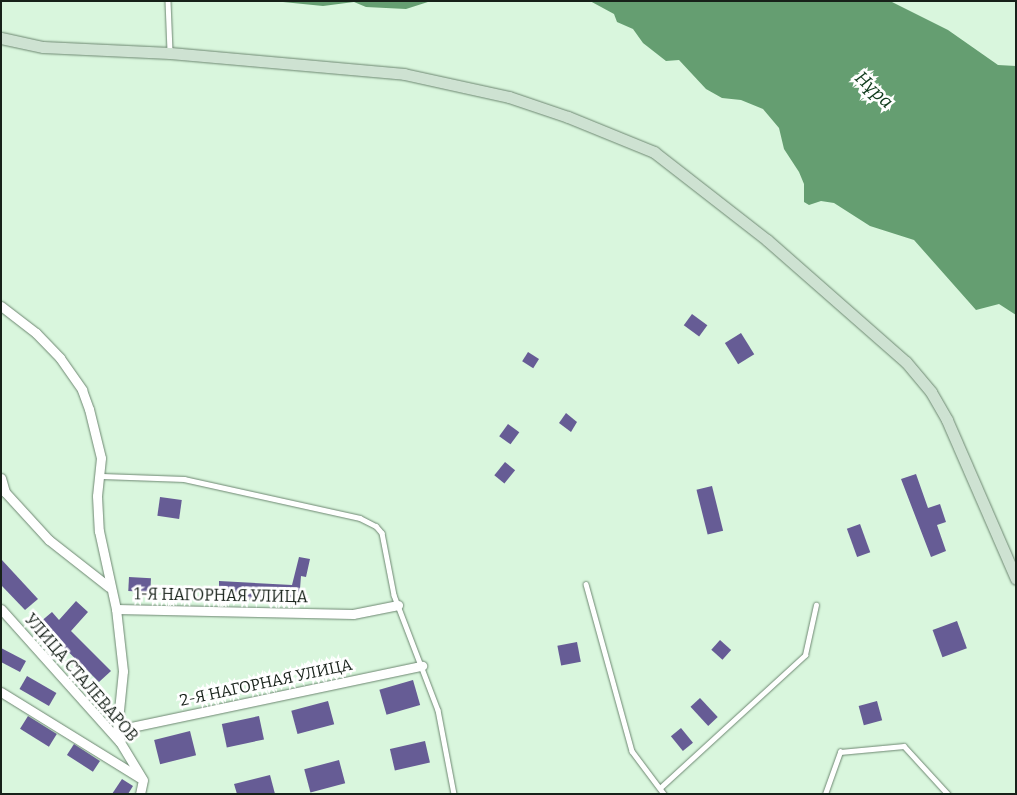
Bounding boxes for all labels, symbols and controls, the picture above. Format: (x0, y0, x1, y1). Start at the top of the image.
water label: Нұра (851, 67, 897, 113)
street label: 1-Я НАГОРНАЯ УЛИЦА (134, 585, 308, 607)
street label: УЛИЦА СТАЛЕВАРОВ (20, 610, 142, 746)
street label: 2-Я НАГОРНАЯ УЛИЦА (178, 655, 354, 711)

